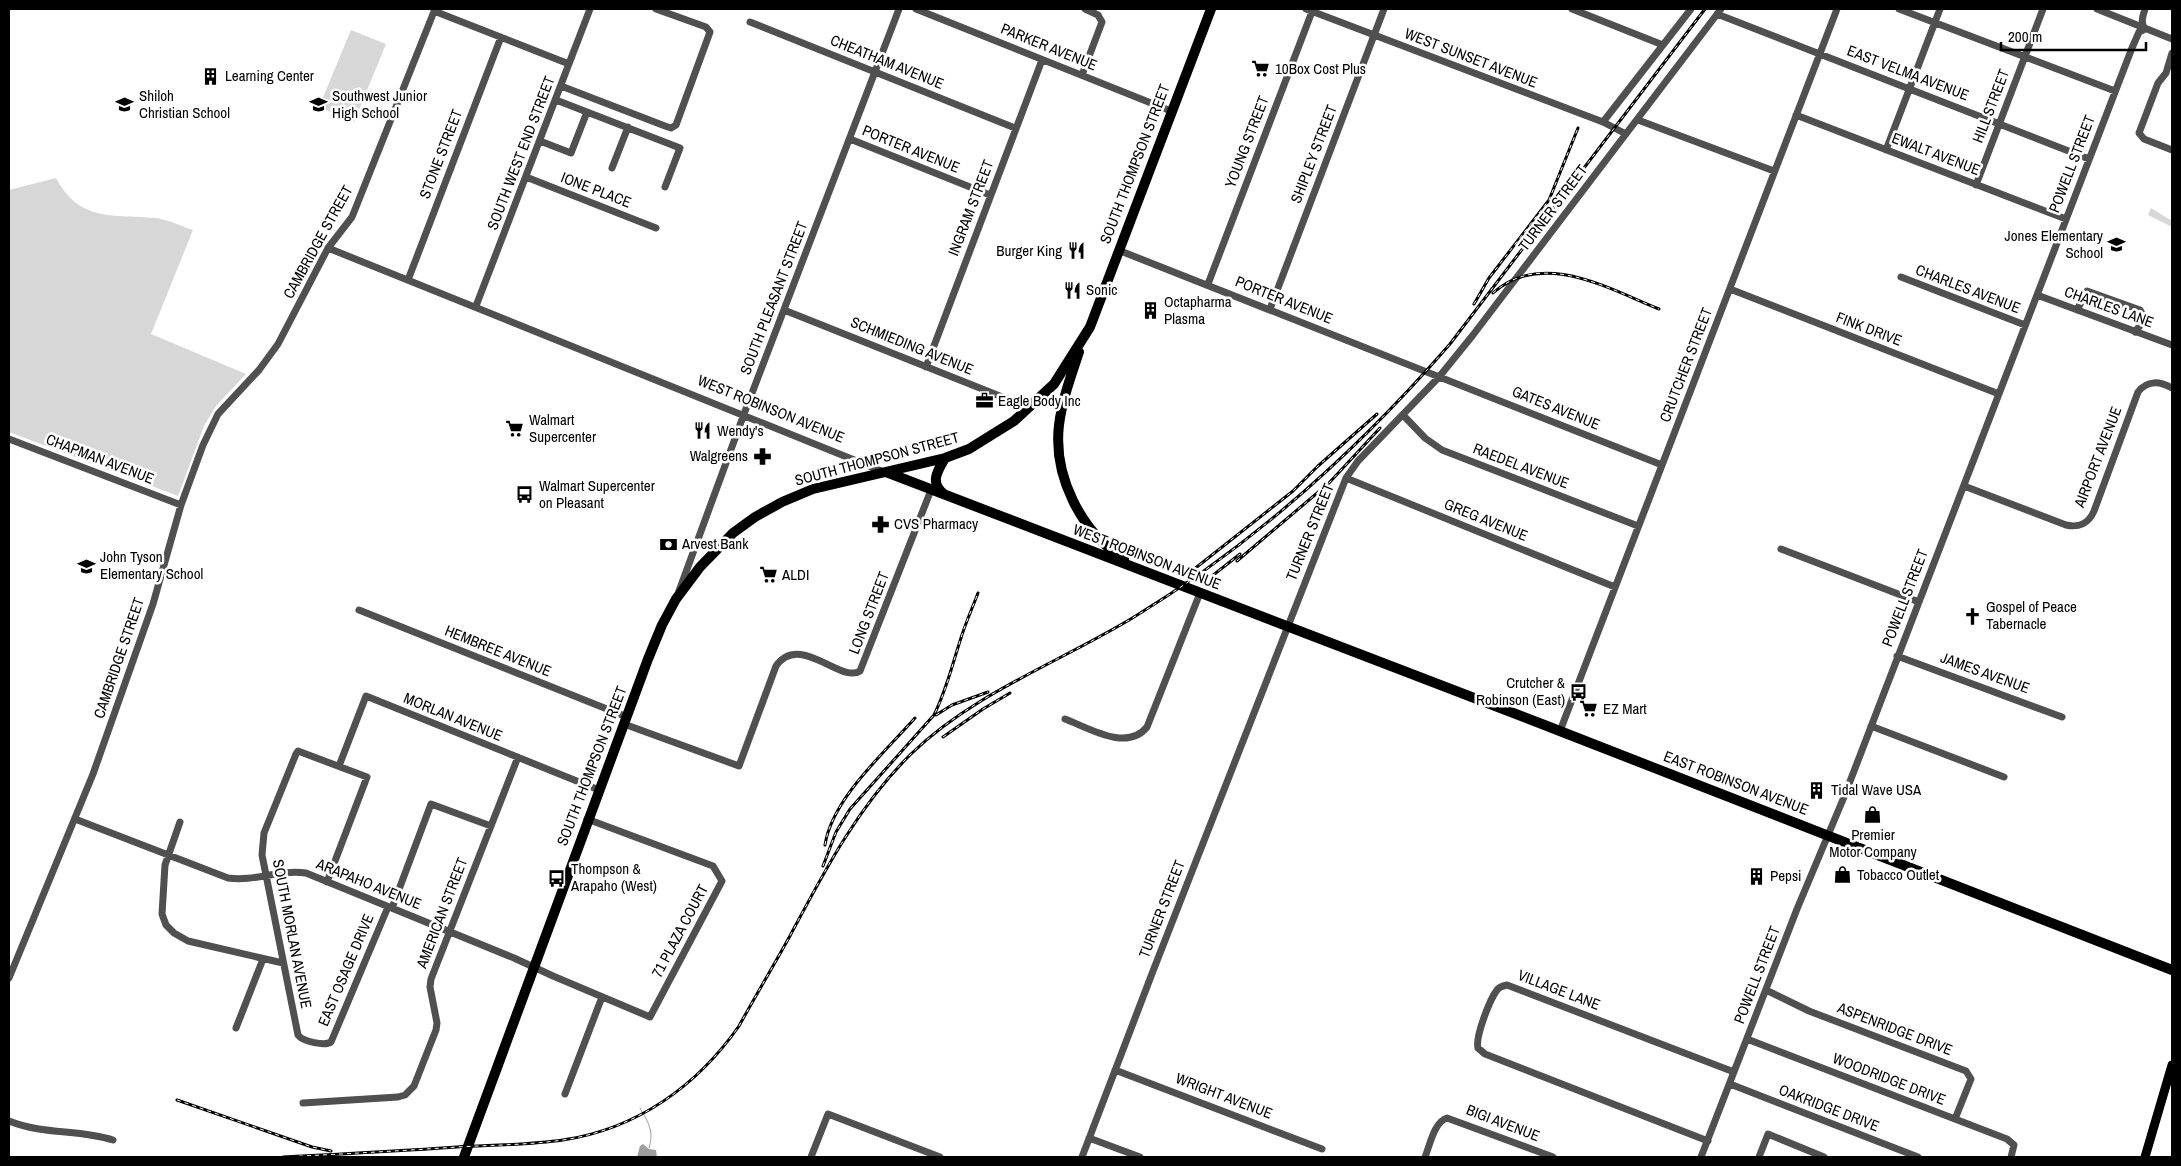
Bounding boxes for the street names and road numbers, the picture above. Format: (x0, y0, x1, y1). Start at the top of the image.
street label: PARKER AVENUE (998, 18, 1100, 75)
street label: WEST SUNSET AVENUE (1402, 22, 1541, 93)
street label: CHEATHAM AVENUE (827, 29, 947, 94)
street label: EAST VELMA AVENUE (1844, 40, 1972, 105)
street label: HILL STREET (1967, 65, 2014, 146)
street label: SOUTH WEST END STREET (481, 72, 560, 233)
street label: SOUTH THOMPSON STREET (1094, 81, 1175, 247)
street label: YOUNG STREET (1219, 92, 1274, 191)
street label: SHIPLEY STREET (1285, 101, 1342, 206)
street label: STONE STREET (414, 106, 467, 202)
street label: POWELL STREET (2043, 112, 2100, 216)
street label: PORTER AVENUE (859, 119, 963, 178)
street label: EWALT AVENUE (1889, 127, 1983, 180)
street label: INGRAM STREET (943, 156, 999, 259)
street label: TURNER STREET (1513, 160, 1592, 255)
street label: IONE PLACE (558, 166, 634, 213)
street label: CAMBRIDGE STREET (278, 181, 358, 302)
street label: SOUTH PLEASANT STREET (735, 218, 813, 377)
street label: CHARLES AVENUE (1913, 259, 2024, 318)
street label: PORTER AVENUE (1232, 270, 1336, 329)
street label: CHARLES LANE (2062, 281, 2157, 332)
street label: CRUTCHER STREET (1654, 304, 1717, 425)
street label: FINK DRIVE (1833, 306, 1905, 351)
street label: SCHMIEDING AVENUE (848, 311, 977, 380)
street label: WEST ROBINSON AVENUE (695, 369, 848, 448)
street label: GATES AVENUE (1509, 380, 1603, 435)
street label: AIRPORT AVENUE (2068, 403, 2126, 511)
street label: SOUTH THOMPSON STREET (792, 426, 962, 491)
street label: CHAPMAN AVENUE (43, 428, 157, 489)
street label: RAEDEL AVENUE (1470, 438, 1572, 493)
street label: TURNER STREET (1280, 480, 1339, 584)
street label: GREG AVENUE (1441, 493, 1531, 546)
street label: WEST ROBINSON AVENUE (1070, 519, 1224, 594)
street label: POWELL STREET (1876, 546, 1933, 650)
street label: LONG STREET (843, 568, 894, 657)
street label: CAMBRIDGE STREET (88, 594, 149, 721)
street label: HEMBREE AVENUE (442, 620, 555, 681)
street label: JAMES AVENUE (1938, 647, 2033, 698)
street label: SOUTH THOMPSON STREET (551, 683, 632, 849)
street label: MORLAN AVENUE (401, 687, 506, 746)
street label: EAST ROBINSON AVENUE (1661, 745, 1812, 820)
street label: ARAPAHO AVENUE (313, 853, 425, 914)
street label: AMERICAN STREET (410, 854, 472, 972)
street label: TURNER STREET (1133, 856, 1190, 961)
street label: SOUTH MORLAN AVENUE (268, 858, 317, 1010)
street label: 71 PLAZA COURT (646, 880, 713, 981)
street label: EAST OSAGE DRIVE (312, 910, 379, 1029)
street label: POWELL STREET (1728, 923, 1785, 1027)
street label: VILLAGE LANE (1515, 964, 1603, 1015)
street label: ASPENRIDGE DRIVE (1834, 997, 1956, 1060)
street label: WOODRIDGE DRIVE (1830, 1047, 1949, 1110)
street label: WRIGHT AVENUE (1173, 1067, 1276, 1124)
street label: OAKRIDGE DRIVE (1776, 1079, 1882, 1136)
street label: BIGI AVENUE (1463, 1099, 1543, 1146)

